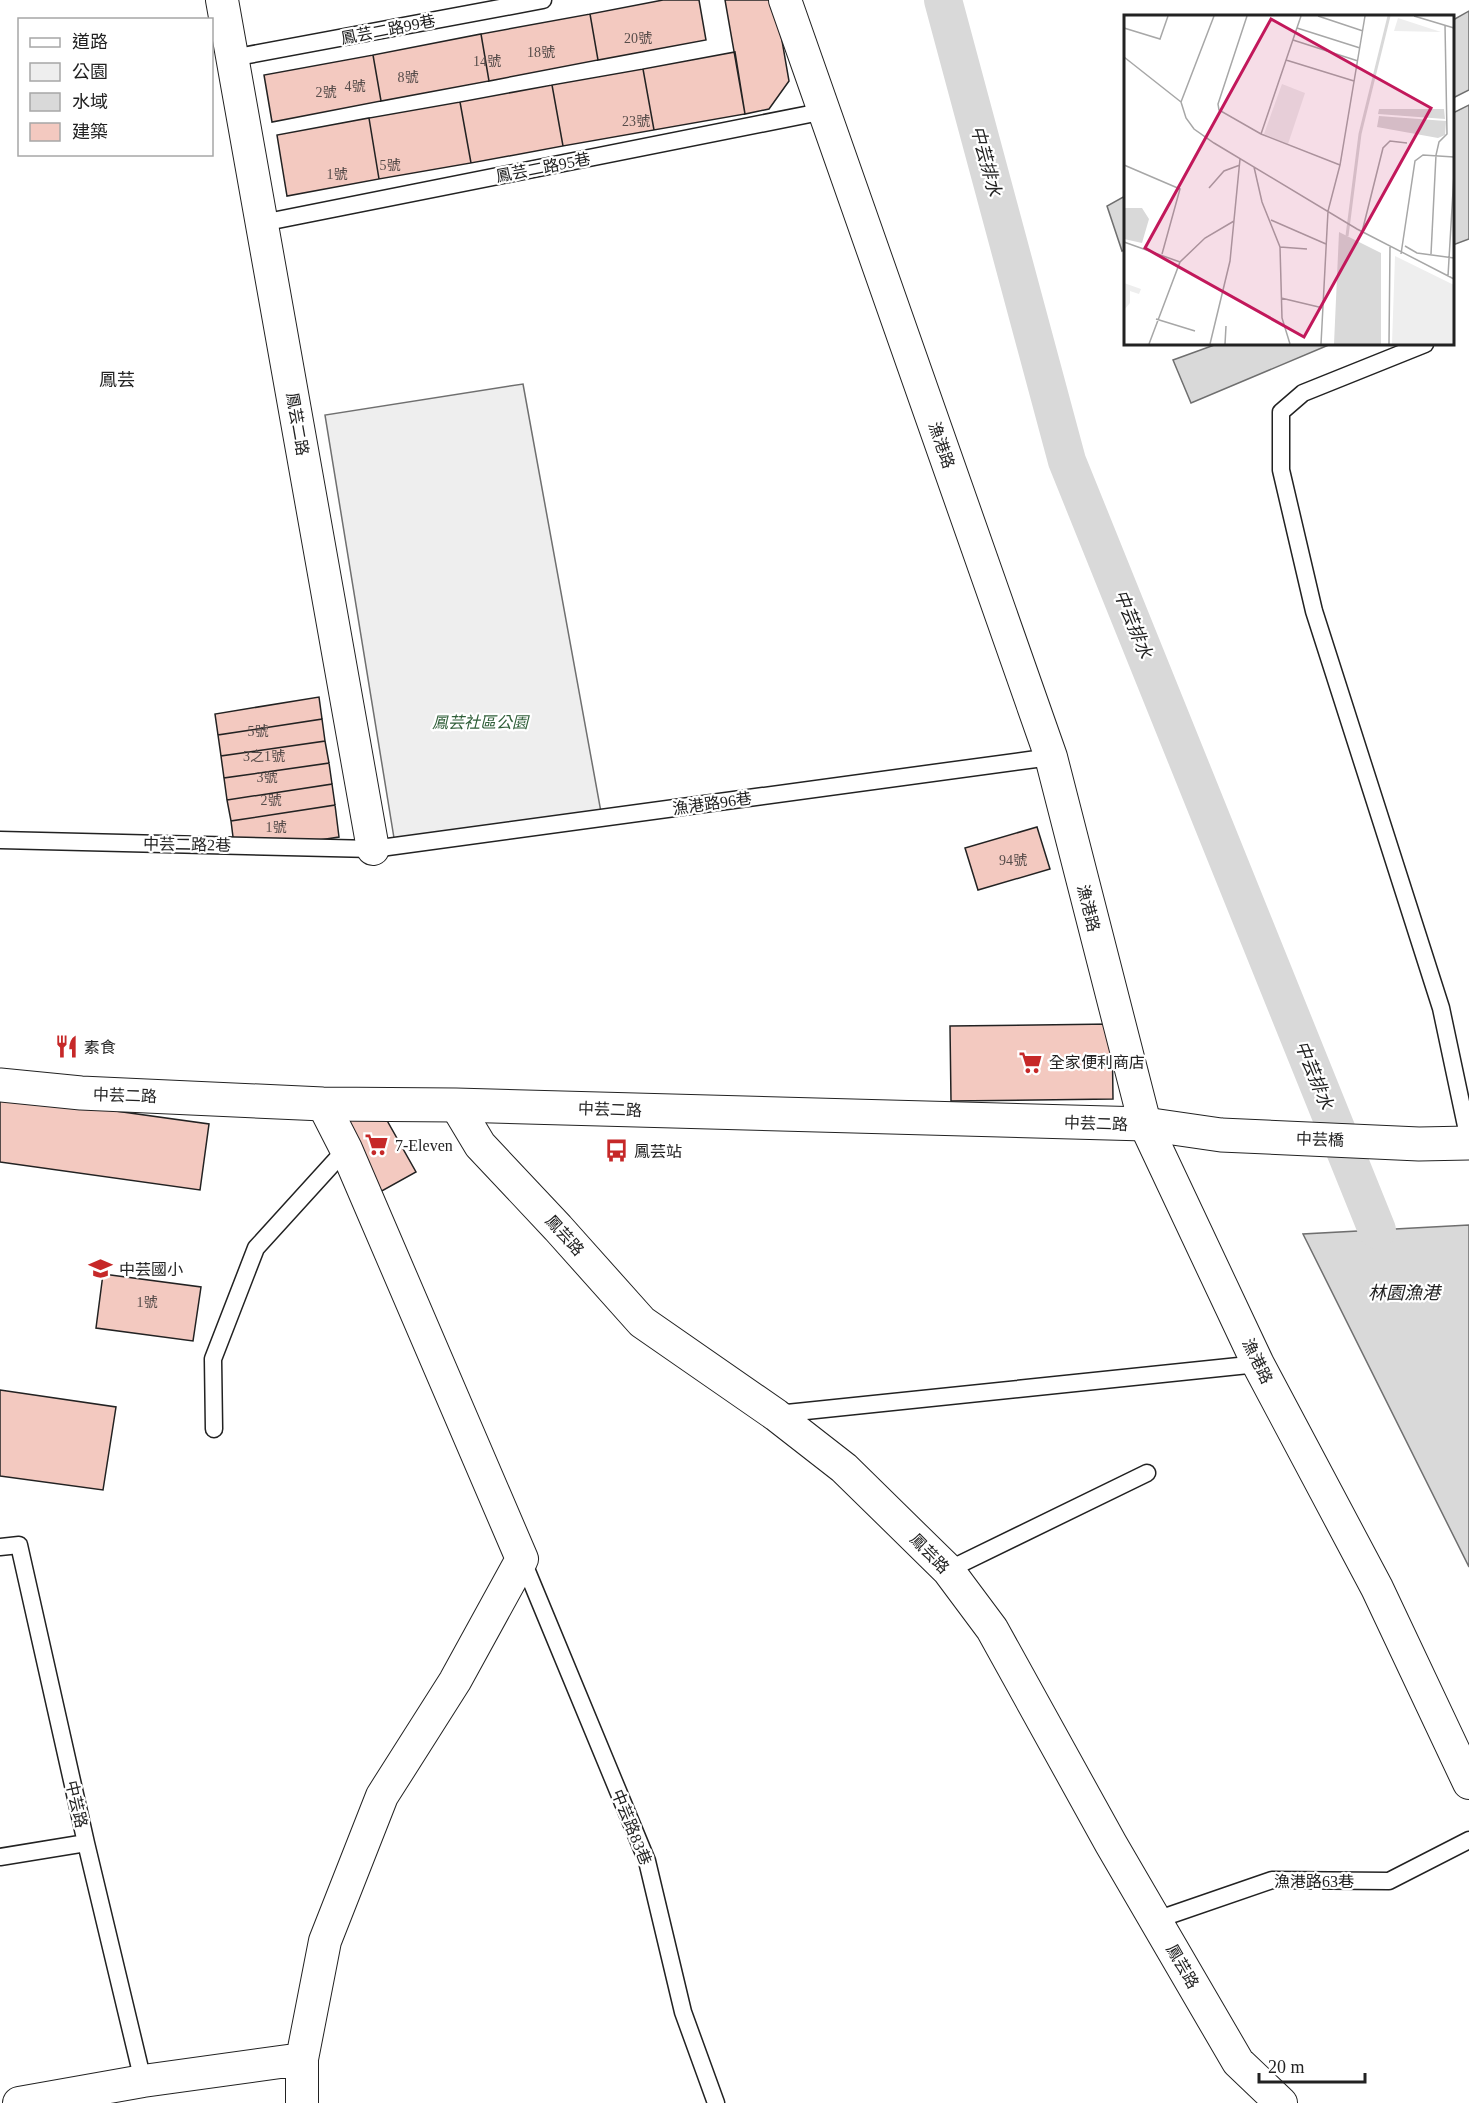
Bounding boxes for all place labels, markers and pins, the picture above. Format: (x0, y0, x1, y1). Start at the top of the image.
restaurant icon: 素食 (53, 1034, 79, 1060)
place label: 素食 (84, 1039, 116, 1056)
supermarket icon: 全家便利商店 (1018, 1049, 1044, 1075)
place label: 全家便利商店 (1049, 1054, 1145, 1071)
supermarket icon: 7-Eleven (364, 1132, 390, 1158)
place label: 7-Eleven (395, 1137, 453, 1154)
bus stop icon: 鳳芸站 (603, 1138, 629, 1164)
place label: 鳳芸站 (634, 1143, 682, 1160)
school or university icon: 中芸國小 (88, 1256, 114, 1282)
place label: 中芸國小 (119, 1261, 183, 1278)

